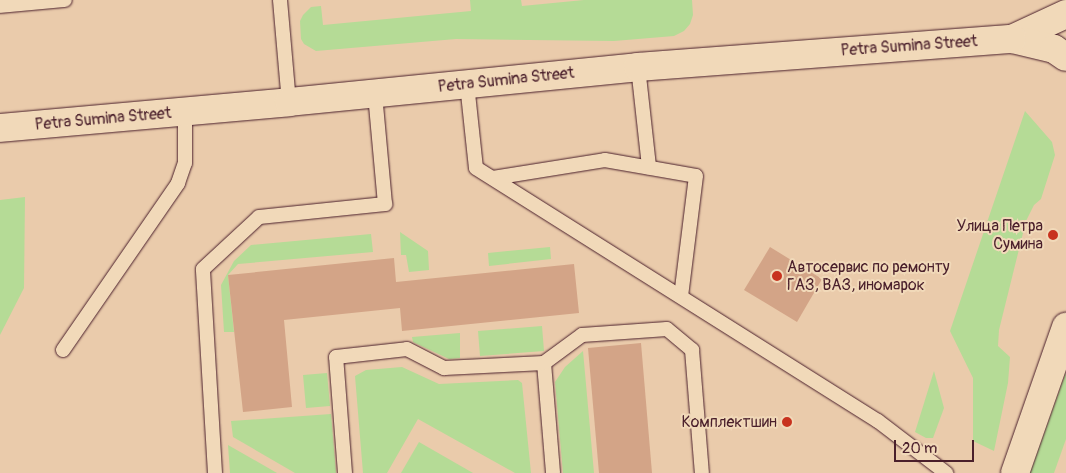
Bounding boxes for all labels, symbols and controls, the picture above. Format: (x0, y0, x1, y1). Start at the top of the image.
street label: Petra Sumina Street (840, 32, 978, 60)
street label: Petra Sumina Street (437, 63, 575, 97)
street label: Petra Sumina Street (34, 103, 172, 135)
place label: Улица Петра Сумина (956, 216, 1043, 254)
marker: Улица Петра Сумина (1047, 229, 1059, 241)
place label: Автосервис по ремонту ГАЗ, ВАЗ, иномарок (787, 257, 950, 295)
marker: Автосервис по ремонту ГАЗ, ВАЗ, иномарок (771, 270, 783, 282)
place label: Комплектшин (682, 412, 777, 432)
marker: Комплектшин (781, 416, 793, 428)
scale bar (896, 430, 976, 462)
text: 20 m (902, 439, 937, 458)

